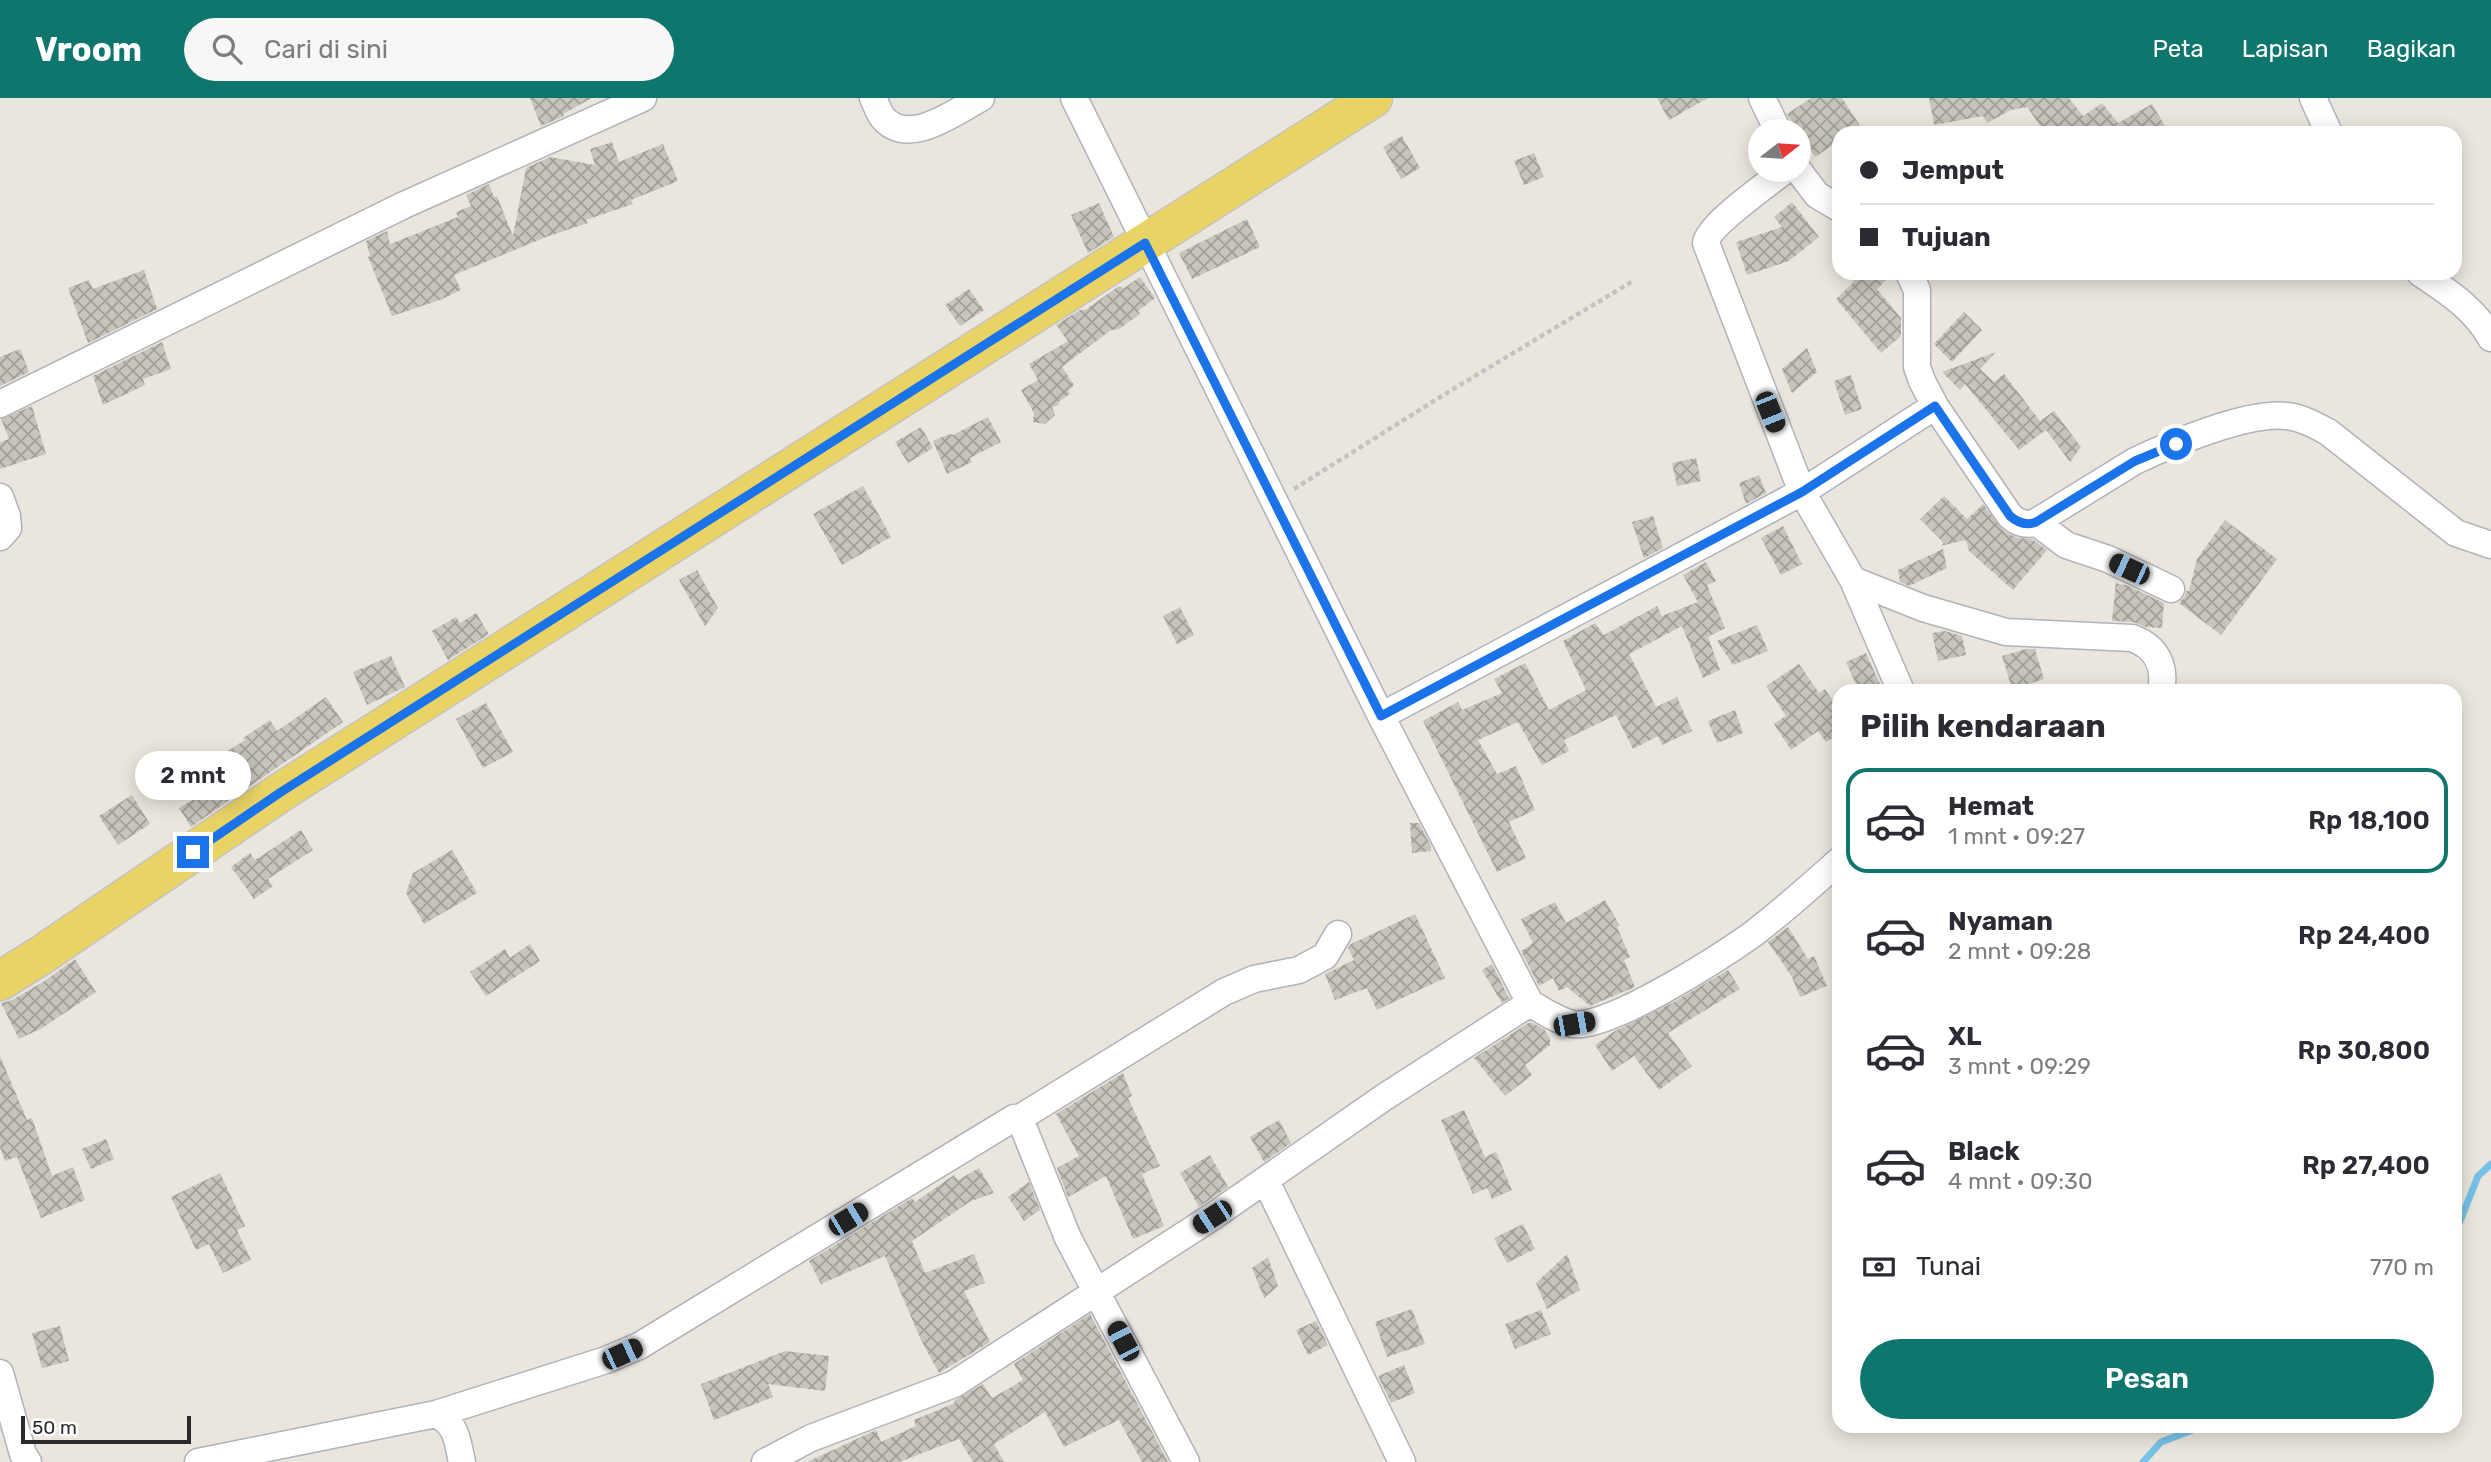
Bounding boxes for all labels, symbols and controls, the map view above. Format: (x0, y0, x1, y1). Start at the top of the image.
search box (184, 18, 674, 81)
text: Vroom (35, 30, 142, 69)
icon: search (208, 30, 246, 68)
text: Cari di sini (264, 34, 388, 65)
text: Peta (2152, 35, 2204, 63)
text: Lapisan (2242, 35, 2329, 63)
text: Bagikan (2367, 35, 2456, 63)
north arrow (1748, 119, 1811, 182)
map controls (1748, 119, 1811, 182)
text: Jemput (1902, 155, 2004, 186)
text: Tujuan (1902, 222, 1991, 253)
car (1753, 389, 1788, 435)
route start (2160, 428, 2192, 460)
car (2106, 551, 2153, 587)
text: Pilih kendaraan (1860, 707, 2106, 745)
callout: 2 mnt (135, 750, 251, 800)
text: 2 mnt (160, 761, 226, 789)
icon: car (1864, 789, 1927, 852)
text: Hemat (1948, 791, 2034, 822)
text: Rp 18,100 (2308, 805, 2430, 836)
text: 1 mnt · 09:27 (1948, 822, 2085, 850)
route end (177, 836, 209, 868)
icon: car (1864, 904, 1927, 967)
text: Nyaman (1948, 906, 2053, 937)
text: Rp 24,400 (2298, 920, 2430, 951)
text: 2 mnt · 09:28 (1948, 937, 2091, 965)
car (1552, 1010, 1597, 1038)
icon: car (1864, 1019, 1927, 1082)
text: XL (1948, 1021, 1981, 1052)
text: Rp 30,800 (2298, 1035, 2430, 1066)
text: 3 mnt · 09:29 (1948, 1052, 2091, 1080)
icon: car (1864, 1134, 1927, 1197)
text: Black (1948, 1136, 2020, 1167)
text: Rp 27,400 (2302, 1150, 2430, 1181)
text: 4 mnt · 09:30 (1948, 1167, 2093, 1195)
car (1189, 1197, 1236, 1237)
car (825, 1199, 872, 1239)
icon: cash (1860, 1248, 1898, 1286)
text: Tunai (1916, 1251, 1981, 1282)
text: 770 m (2370, 1253, 2434, 1281)
car (1104, 1318, 1143, 1364)
car (599, 1336, 646, 1372)
button: Pesan (1860, 1339, 2434, 1419)
scale bar (21, 1413, 191, 1445)
text: 50 m (32, 1416, 77, 1439)

